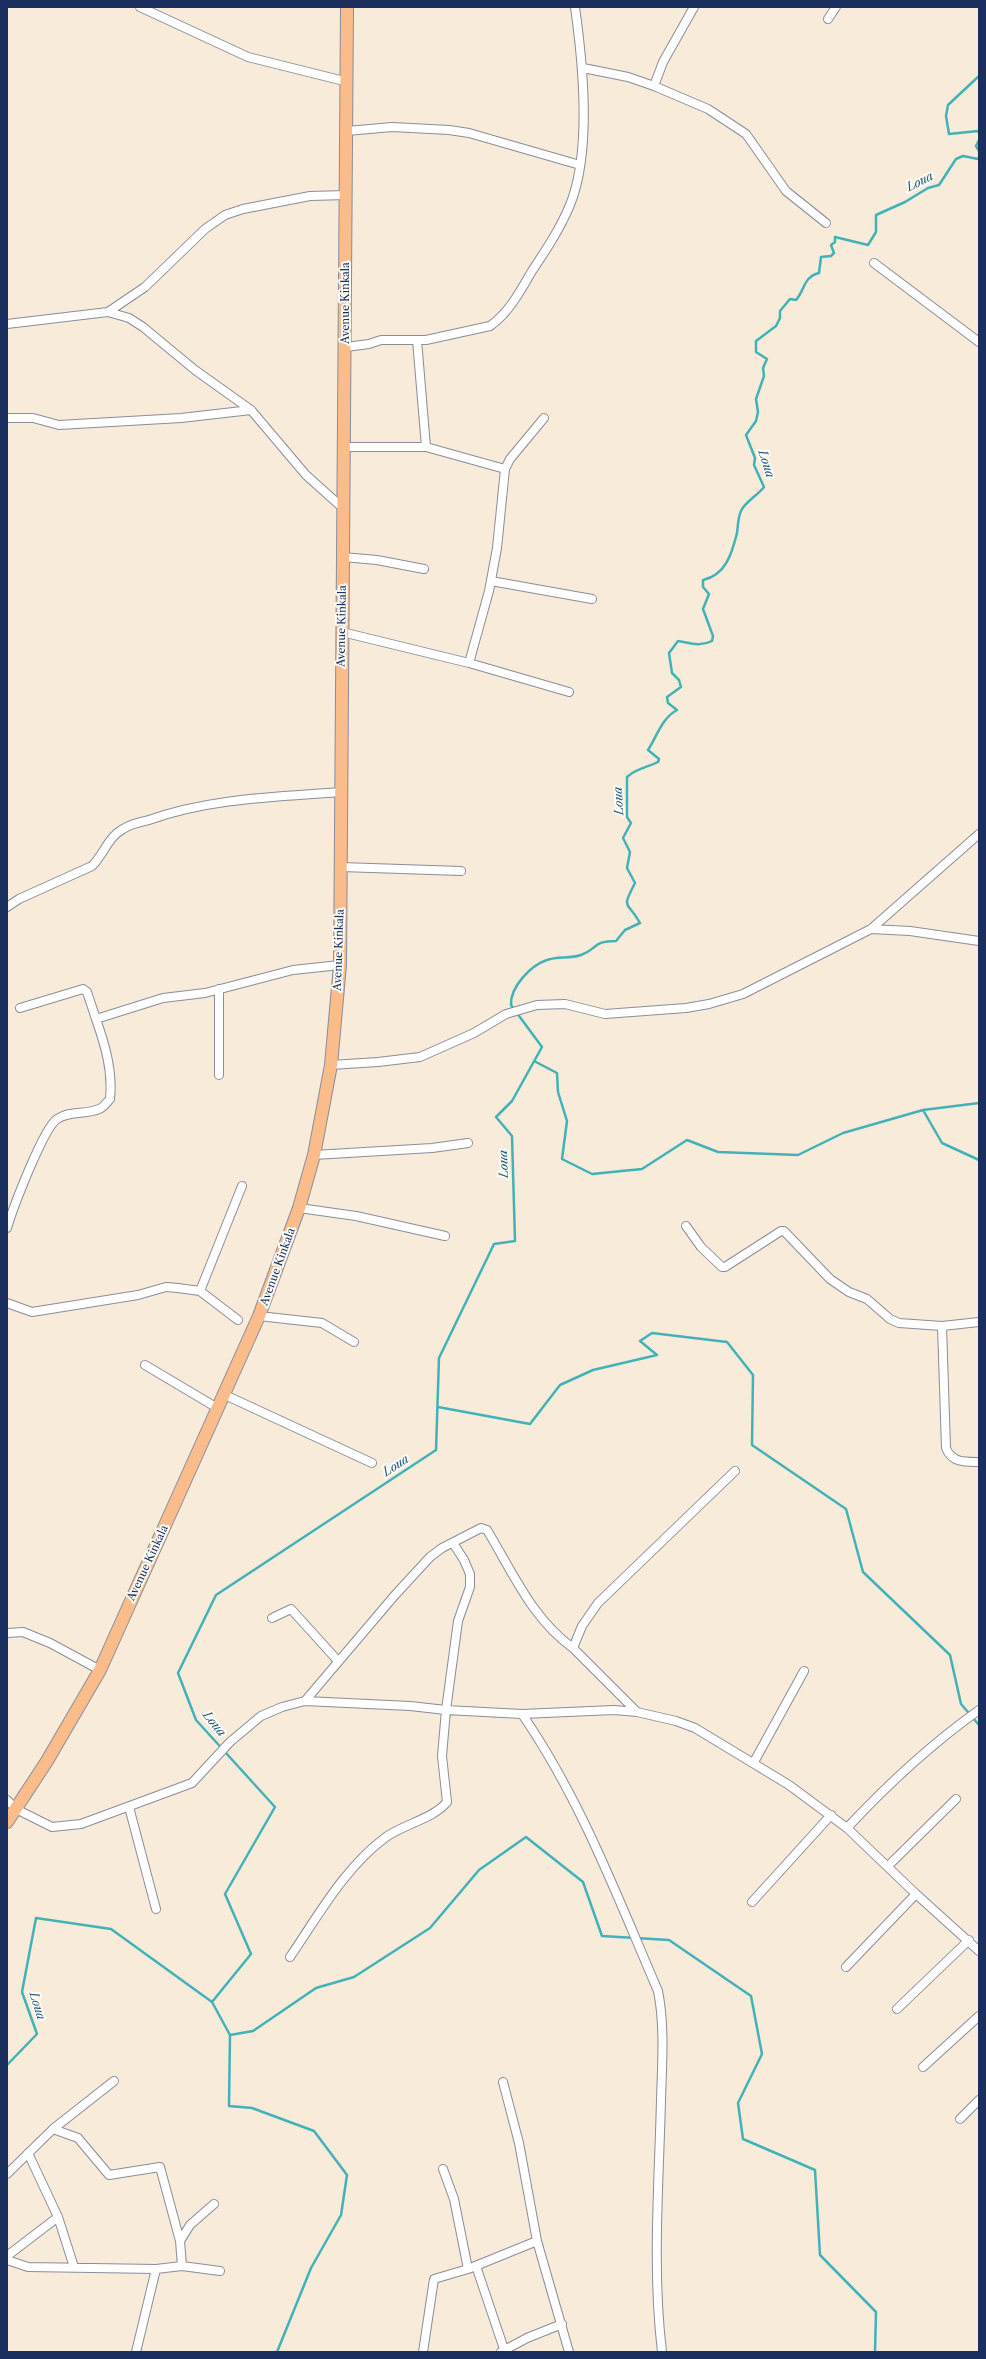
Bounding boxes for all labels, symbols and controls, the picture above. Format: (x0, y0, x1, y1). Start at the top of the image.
water label: Loua (904, 169, 936, 195)
street label: Avenue Kinkala (339, 262, 353, 344)
water label: Loua (755, 448, 777, 480)
street label: Avenue Kinkala (335, 585, 349, 667)
water label: Loua (611, 786, 627, 816)
street label: Avenue Kinkala (331, 909, 347, 991)
water label: Loua (496, 1150, 512, 1178)
street label: Avenue Kinkala (258, 1226, 298, 1308)
water label: Loua (380, 1452, 412, 1480)
street label: Avenue Kinkala (125, 1523, 171, 1603)
water label: Loua (199, 1708, 229, 1740)
water label: Loua (26, 1990, 48, 2022)

